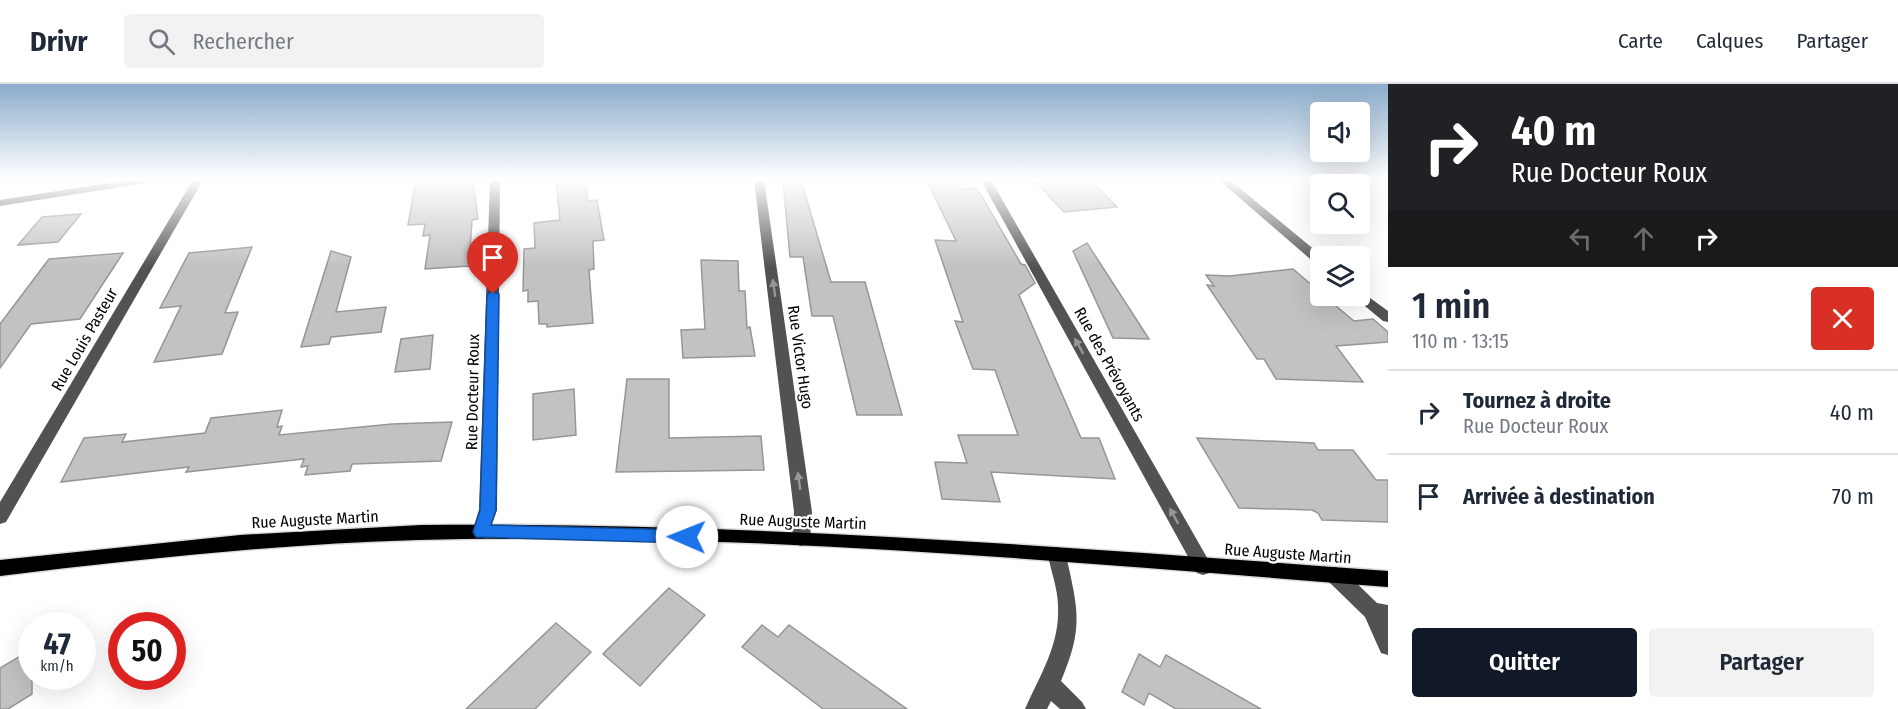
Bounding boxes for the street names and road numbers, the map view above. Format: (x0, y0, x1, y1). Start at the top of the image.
street label: Rue Louis Pasteur (47, 284, 122, 394)
street label: Rue Victor Hugo (784, 304, 817, 410)
street label: Rue des Prévoyants (1070, 304, 1149, 425)
street label: Rue Docteur Roux (462, 334, 483, 450)
street label: Rue Auguste Martin (251, 507, 379, 532)
street label: Rue Auguste Martin (739, 510, 867, 533)
street label: Rue Auguste Martin (1224, 540, 1352, 567)

